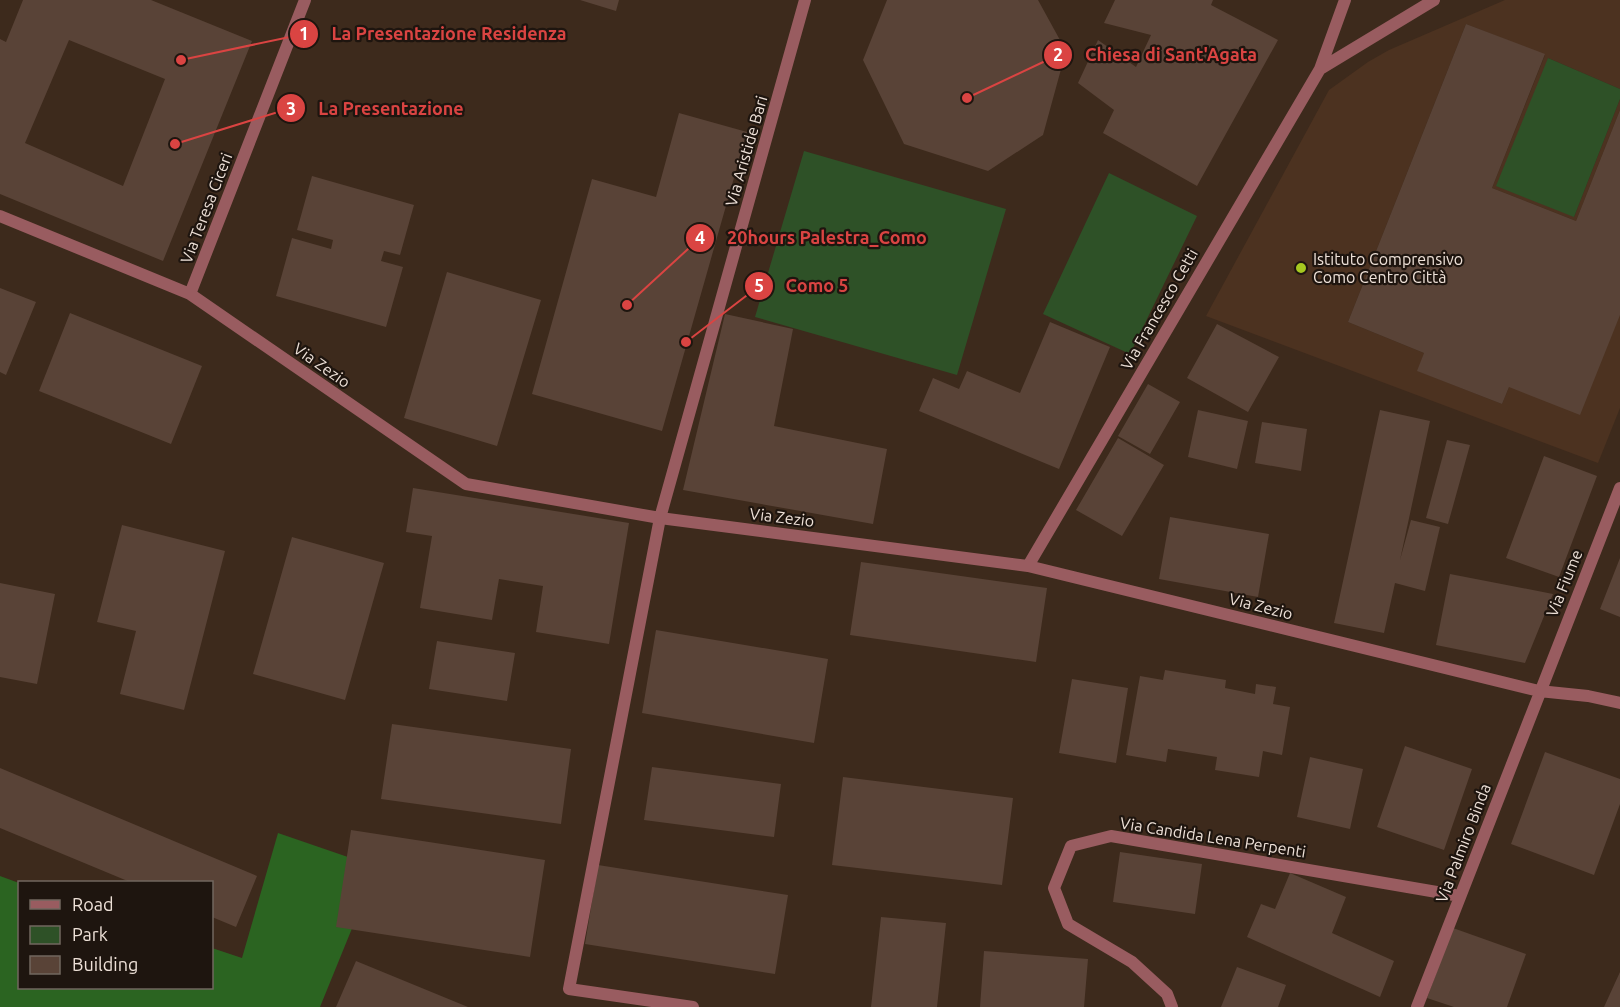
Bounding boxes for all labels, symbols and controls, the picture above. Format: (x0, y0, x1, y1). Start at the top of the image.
callout: La Presentazione Residenza (289, 16, 578, 52)
text: 1 (299, 23, 309, 43)
text: La Presentazione Residenza (332, 23, 566, 43)
callout: Chiesa di Sant'Agata (1043, 37, 1269, 73)
text: 2 (1053, 44, 1063, 64)
text: Chiesa di Sant'Agata (1085, 44, 1257, 64)
callout: La Presentazione (276, 90, 476, 126)
street label: Via Aristide Bari (722, 94, 770, 208)
text: 3 (286, 98, 296, 118)
text: La Presentazione (318, 98, 464, 118)
street label: Via Teresa Ciceri (177, 150, 235, 266)
callout: 20hours Palestra_Como (685, 220, 939, 256)
text: 4 (695, 227, 705, 247)
text: 20hours Palestra_Como (727, 227, 927, 247)
street label: Via Francesco Cetti (1117, 245, 1201, 373)
place label: Istituto Comprensivo Como Centro Città (1313, 250, 1463, 286)
marker: Istituto Comprensivo Como Centro Città (1294, 261, 1308, 275)
callout: Como 5 (744, 268, 860, 304)
text: 5 (754, 275, 764, 295)
text: Como 5 (786, 275, 848, 295)
street label: Via Zezio (290, 339, 354, 391)
street label: Via Zezio (749, 504, 815, 530)
street label: Via Fiume (1542, 547, 1586, 619)
street label: Via Zezio (1227, 589, 1295, 623)
street label: Via Palmiro Binda (1432, 781, 1494, 905)
street label: Via Candida Lena Perpenti (1119, 813, 1307, 861)
legend (18, 881, 213, 989)
text: Road (72, 894, 114, 914)
text: Park (72, 924, 108, 944)
text: Building (72, 954, 138, 974)

